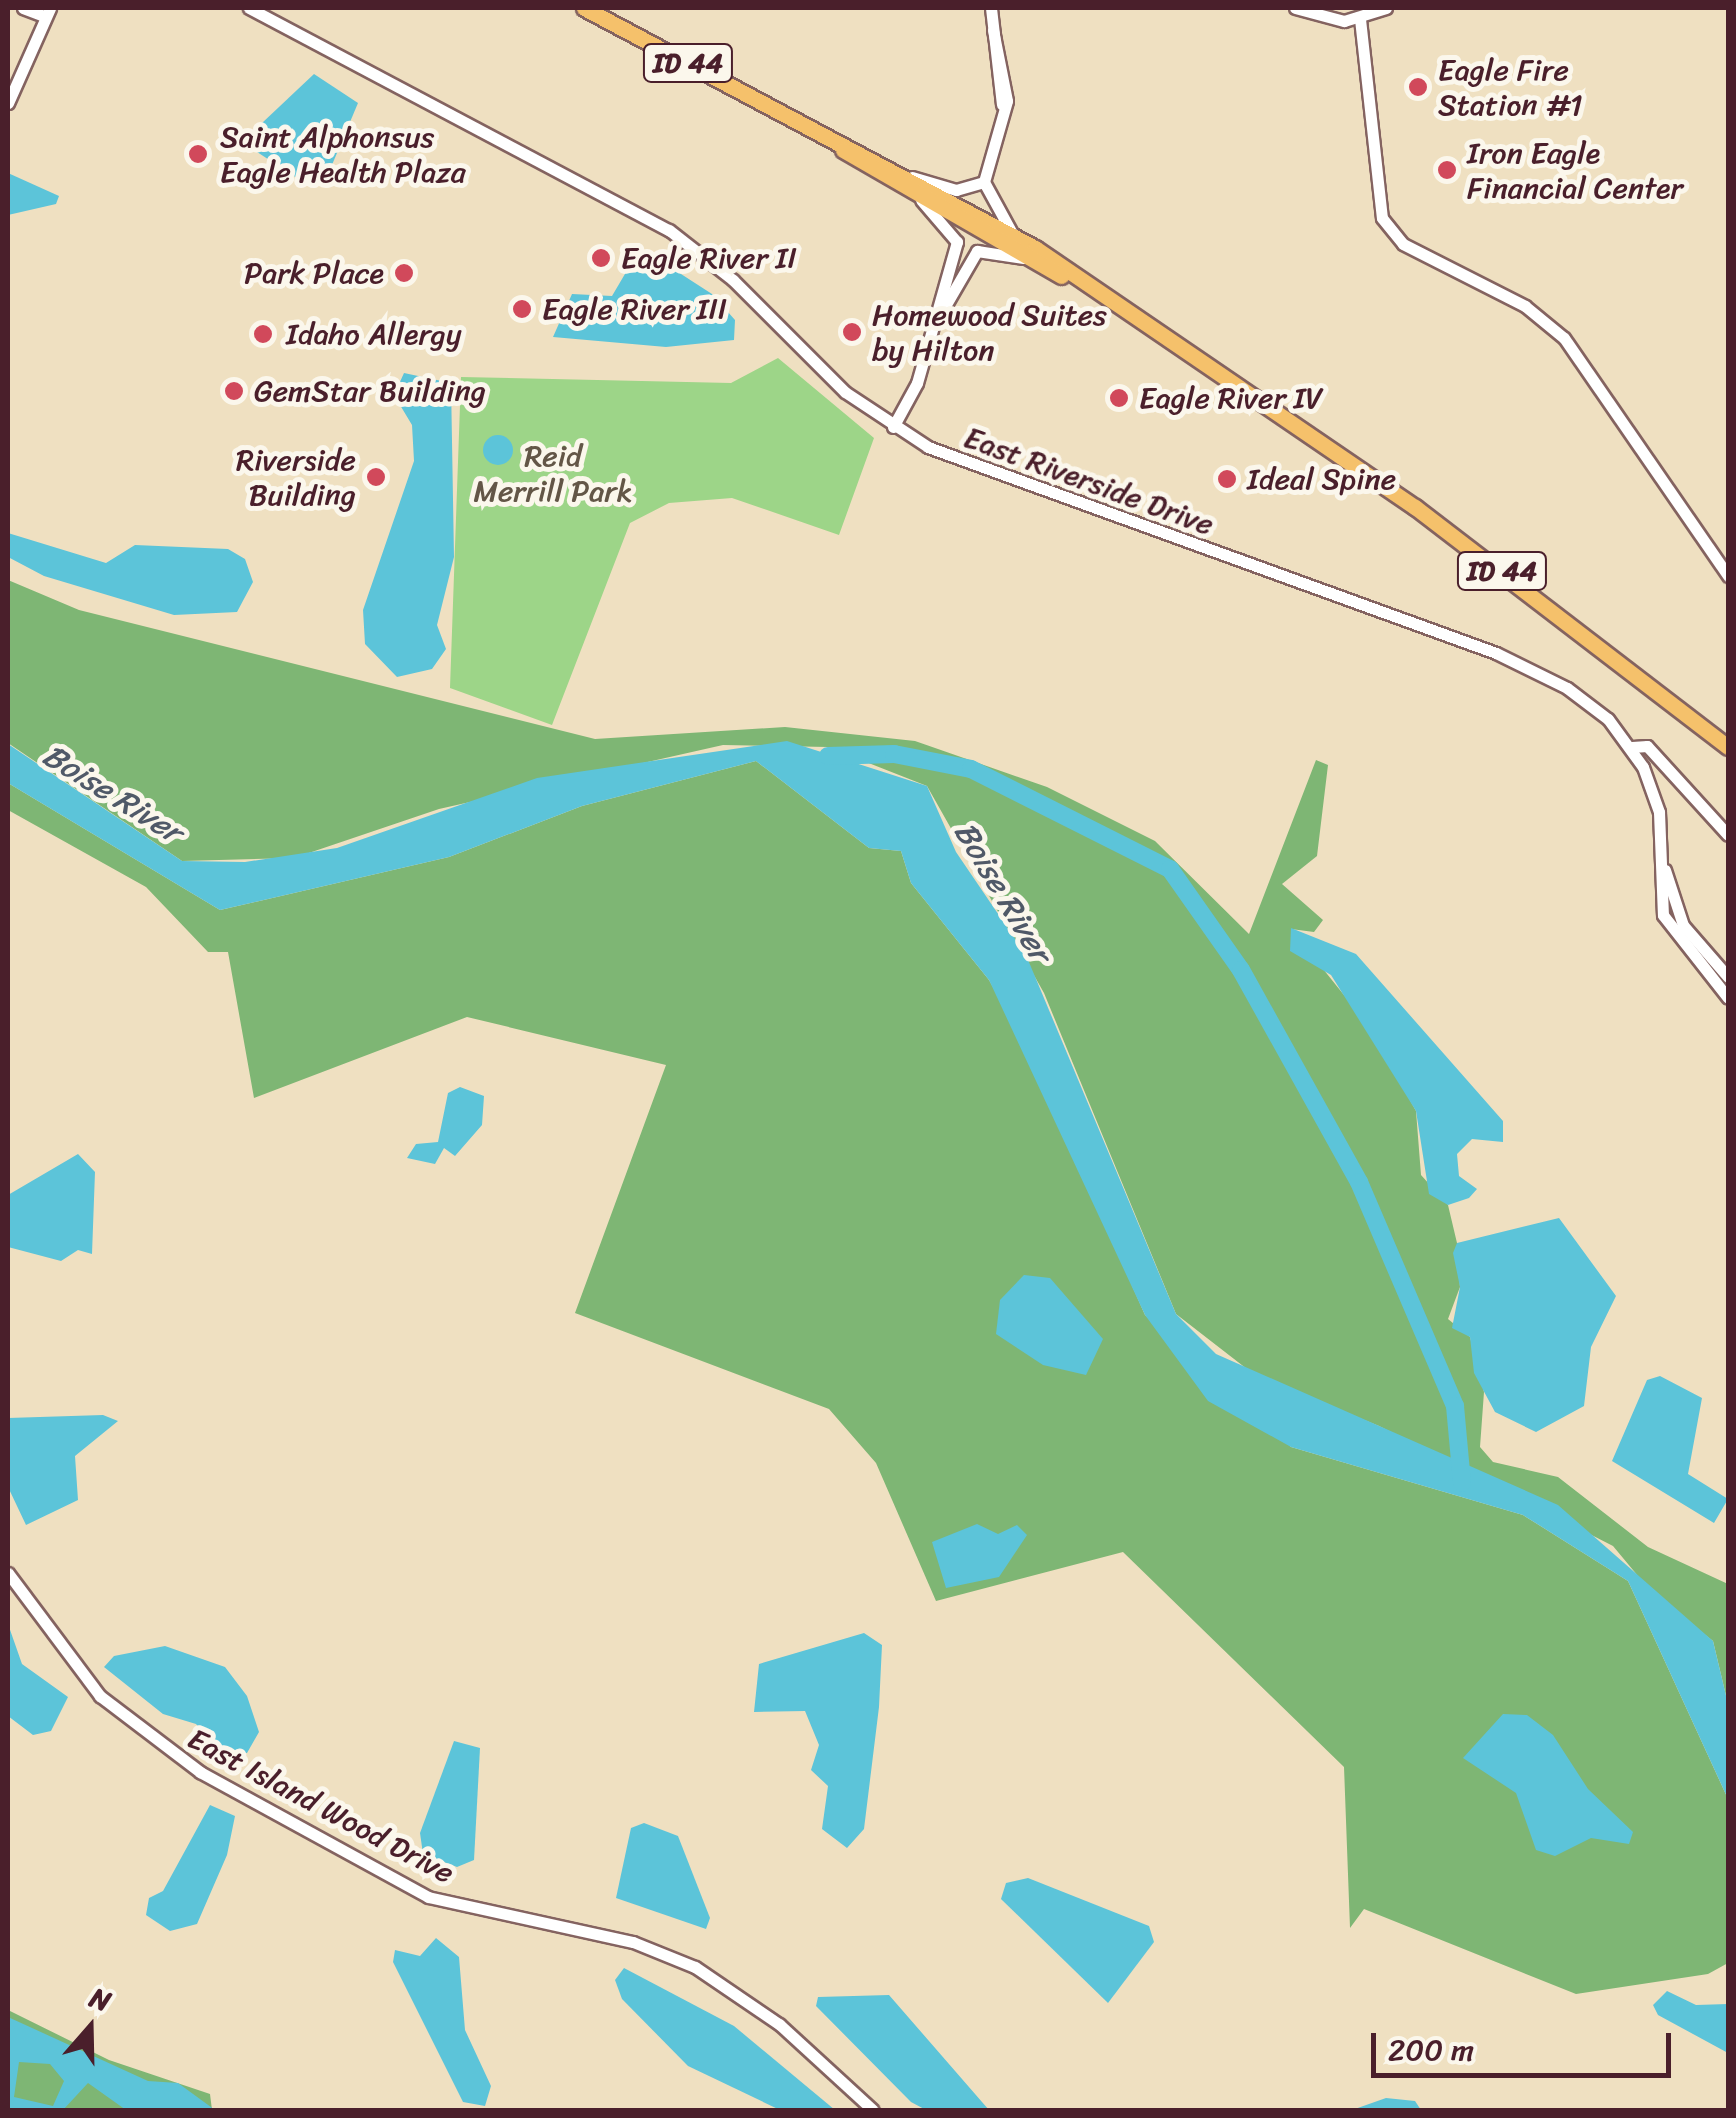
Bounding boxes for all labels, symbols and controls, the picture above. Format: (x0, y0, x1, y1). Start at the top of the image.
road number: ID 44 (640, 40, 736, 86)
place label: Eagle Fire Station #1 (1438, 52, 1583, 122)
marker: Eagle Fire Station #1 (1407, 76, 1429, 98)
place label: Saint Alphonsus Eagle Health Plaza (220, 119, 467, 190)
place label: Iron Eagle Financial Center (1467, 135, 1685, 206)
marker: Saint Alphonsus Eagle Health Plaza (185, 141, 211, 167)
marker: Iron Eagle Financial Center (1436, 159, 1458, 181)
place label: Eagle River II (621, 240, 797, 276)
marker: Eagle River II (590, 247, 612, 269)
place label: Park Place (242, 255, 384, 291)
marker: Park Place (393, 262, 415, 284)
place label: Eagle River III (542, 291, 727, 327)
place label: Homewood Suites by Hilton (872, 297, 1106, 368)
marker: Eagle River III (511, 298, 533, 320)
place label: Idaho Allergy (286, 316, 463, 352)
marker: Idaho Allergy (250, 321, 276, 347)
marker: Homewood Suites by Hilton (841, 321, 863, 343)
place label: GemStar Building (254, 373, 486, 409)
marker: GemStar Building (223, 380, 245, 402)
place label: Eagle River IV (1139, 380, 1323, 416)
marker: Eagle River IV (1108, 387, 1130, 409)
street label: East Riverside Drive (960, 419, 1218, 543)
park label: Reid Merrill Park (473, 438, 633, 508)
place label: Riverside Building (236, 442, 356, 512)
place label: Ideal Spine (1247, 461, 1396, 497)
marker: Riverside Building (365, 466, 387, 488)
marker: Ideal Spine (1216, 468, 1238, 490)
road number: ID 44 (1454, 548, 1550, 594)
water label: Boise River (35, 736, 189, 852)
water label: Boise River (945, 815, 1059, 969)
street label: East Island Wood Drive (180, 1720, 462, 1892)
text: N (83, 1973, 118, 2026)
north arrow (40, 1978, 140, 2078)
scale bar (1376, 2013, 1676, 2075)
text: 200 m (1388, 2023, 1474, 2077)

